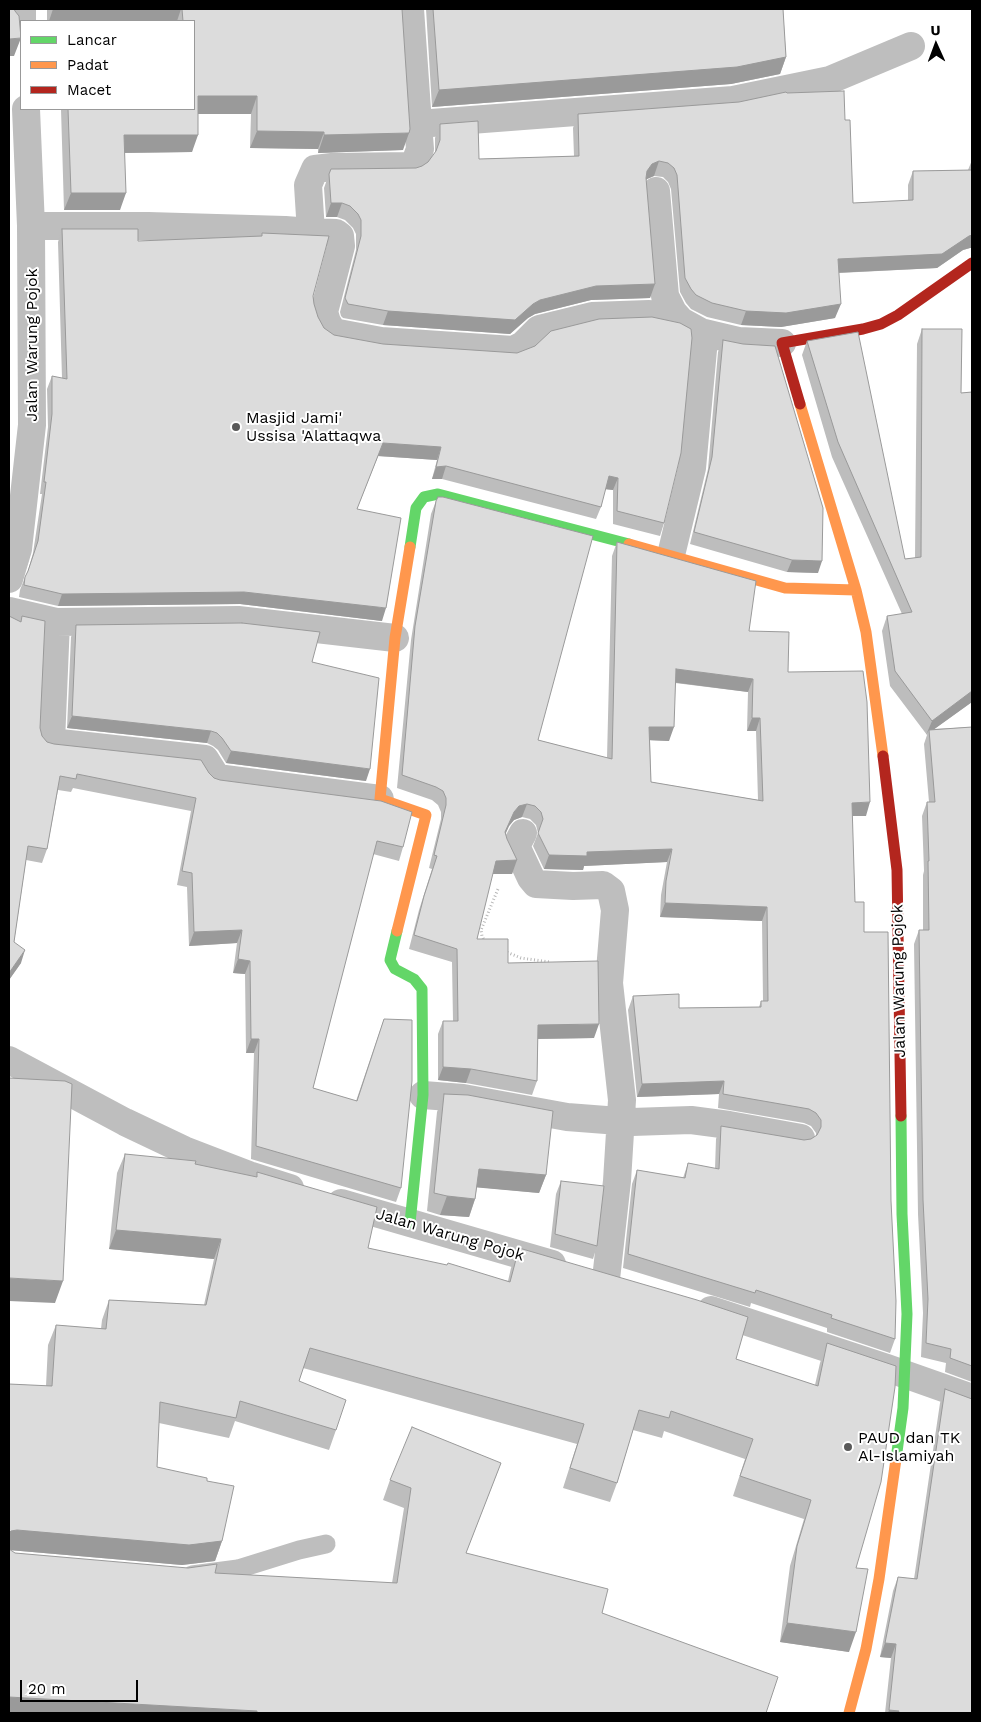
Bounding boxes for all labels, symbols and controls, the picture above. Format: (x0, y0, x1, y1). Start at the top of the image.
legend (20, 20, 195, 110)
north arrow (911, 20, 961, 70)
text: U (930, 22, 941, 38)
text: Lancar (67, 31, 117, 49)
text: Padat (67, 56, 109, 74)
text: Macet (67, 81, 111, 99)
street label: Jalan Warung Pojok (22, 268, 42, 422)
place label: Masjid Jami' Ussisa 'Alattaqwa (246, 408, 381, 446)
marker: Masjid Jami' Ussisa 'Alattaqwa (230, 421, 242, 433)
street label: Jalan Warung Pojok (888, 904, 910, 1058)
street label: Jalan Warung Pojok (374, 1205, 526, 1265)
place label: PAUD dan TK Al-Islamiyah (858, 1428, 960, 1466)
marker: PAUD dan TK Al-Islamiyah (842, 1441, 854, 1453)
scale bar (22, 1670, 140, 1702)
text: 20 m (28, 1680, 66, 1698)

